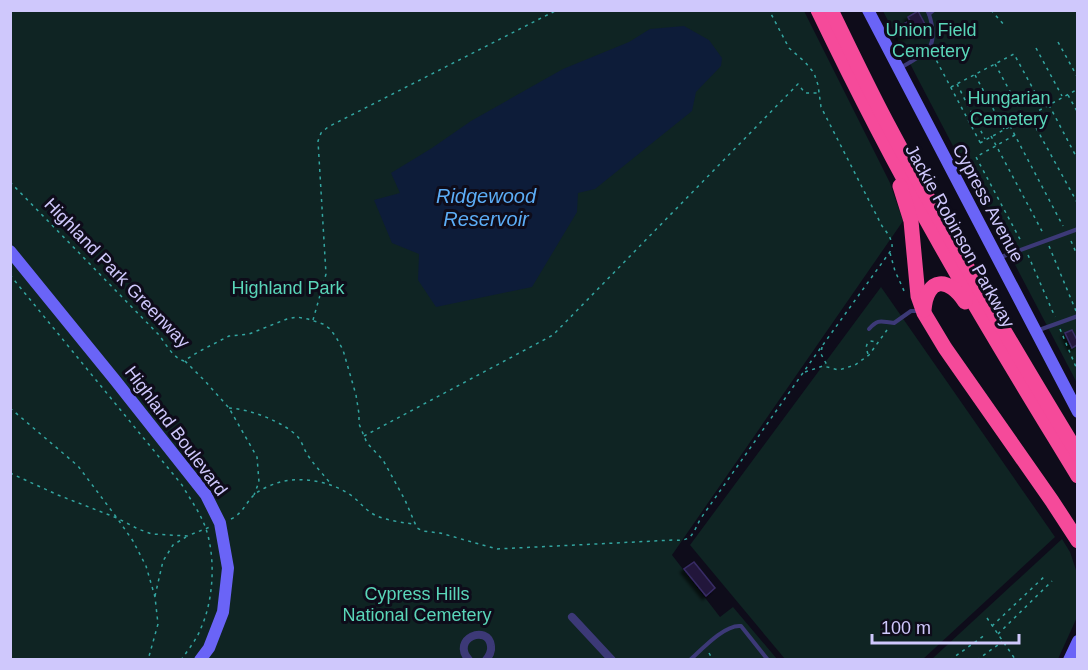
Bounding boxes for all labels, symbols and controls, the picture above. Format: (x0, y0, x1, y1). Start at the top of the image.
park label: Union Field Cemetery (885, 20, 977, 61)
park label: Hungarian Cemetery (967, 88, 1051, 129)
street label: Jackie Robinson Parkway (901, 141, 1019, 331)
street label: Cypress Avenue (948, 141, 1028, 265)
water label: Ridgewood Reservoir (436, 185, 537, 230)
street label: Highland Park Greenway (40, 194, 194, 352)
park label: Highland Park (231, 278, 346, 298)
street label: Highland Boulevard (121, 362, 231, 500)
park label: Cypress Hills National Cemetery (342, 584, 492, 625)
scale bar (872, 607, 1019, 645)
text: 100 m (881, 618, 931, 638)

